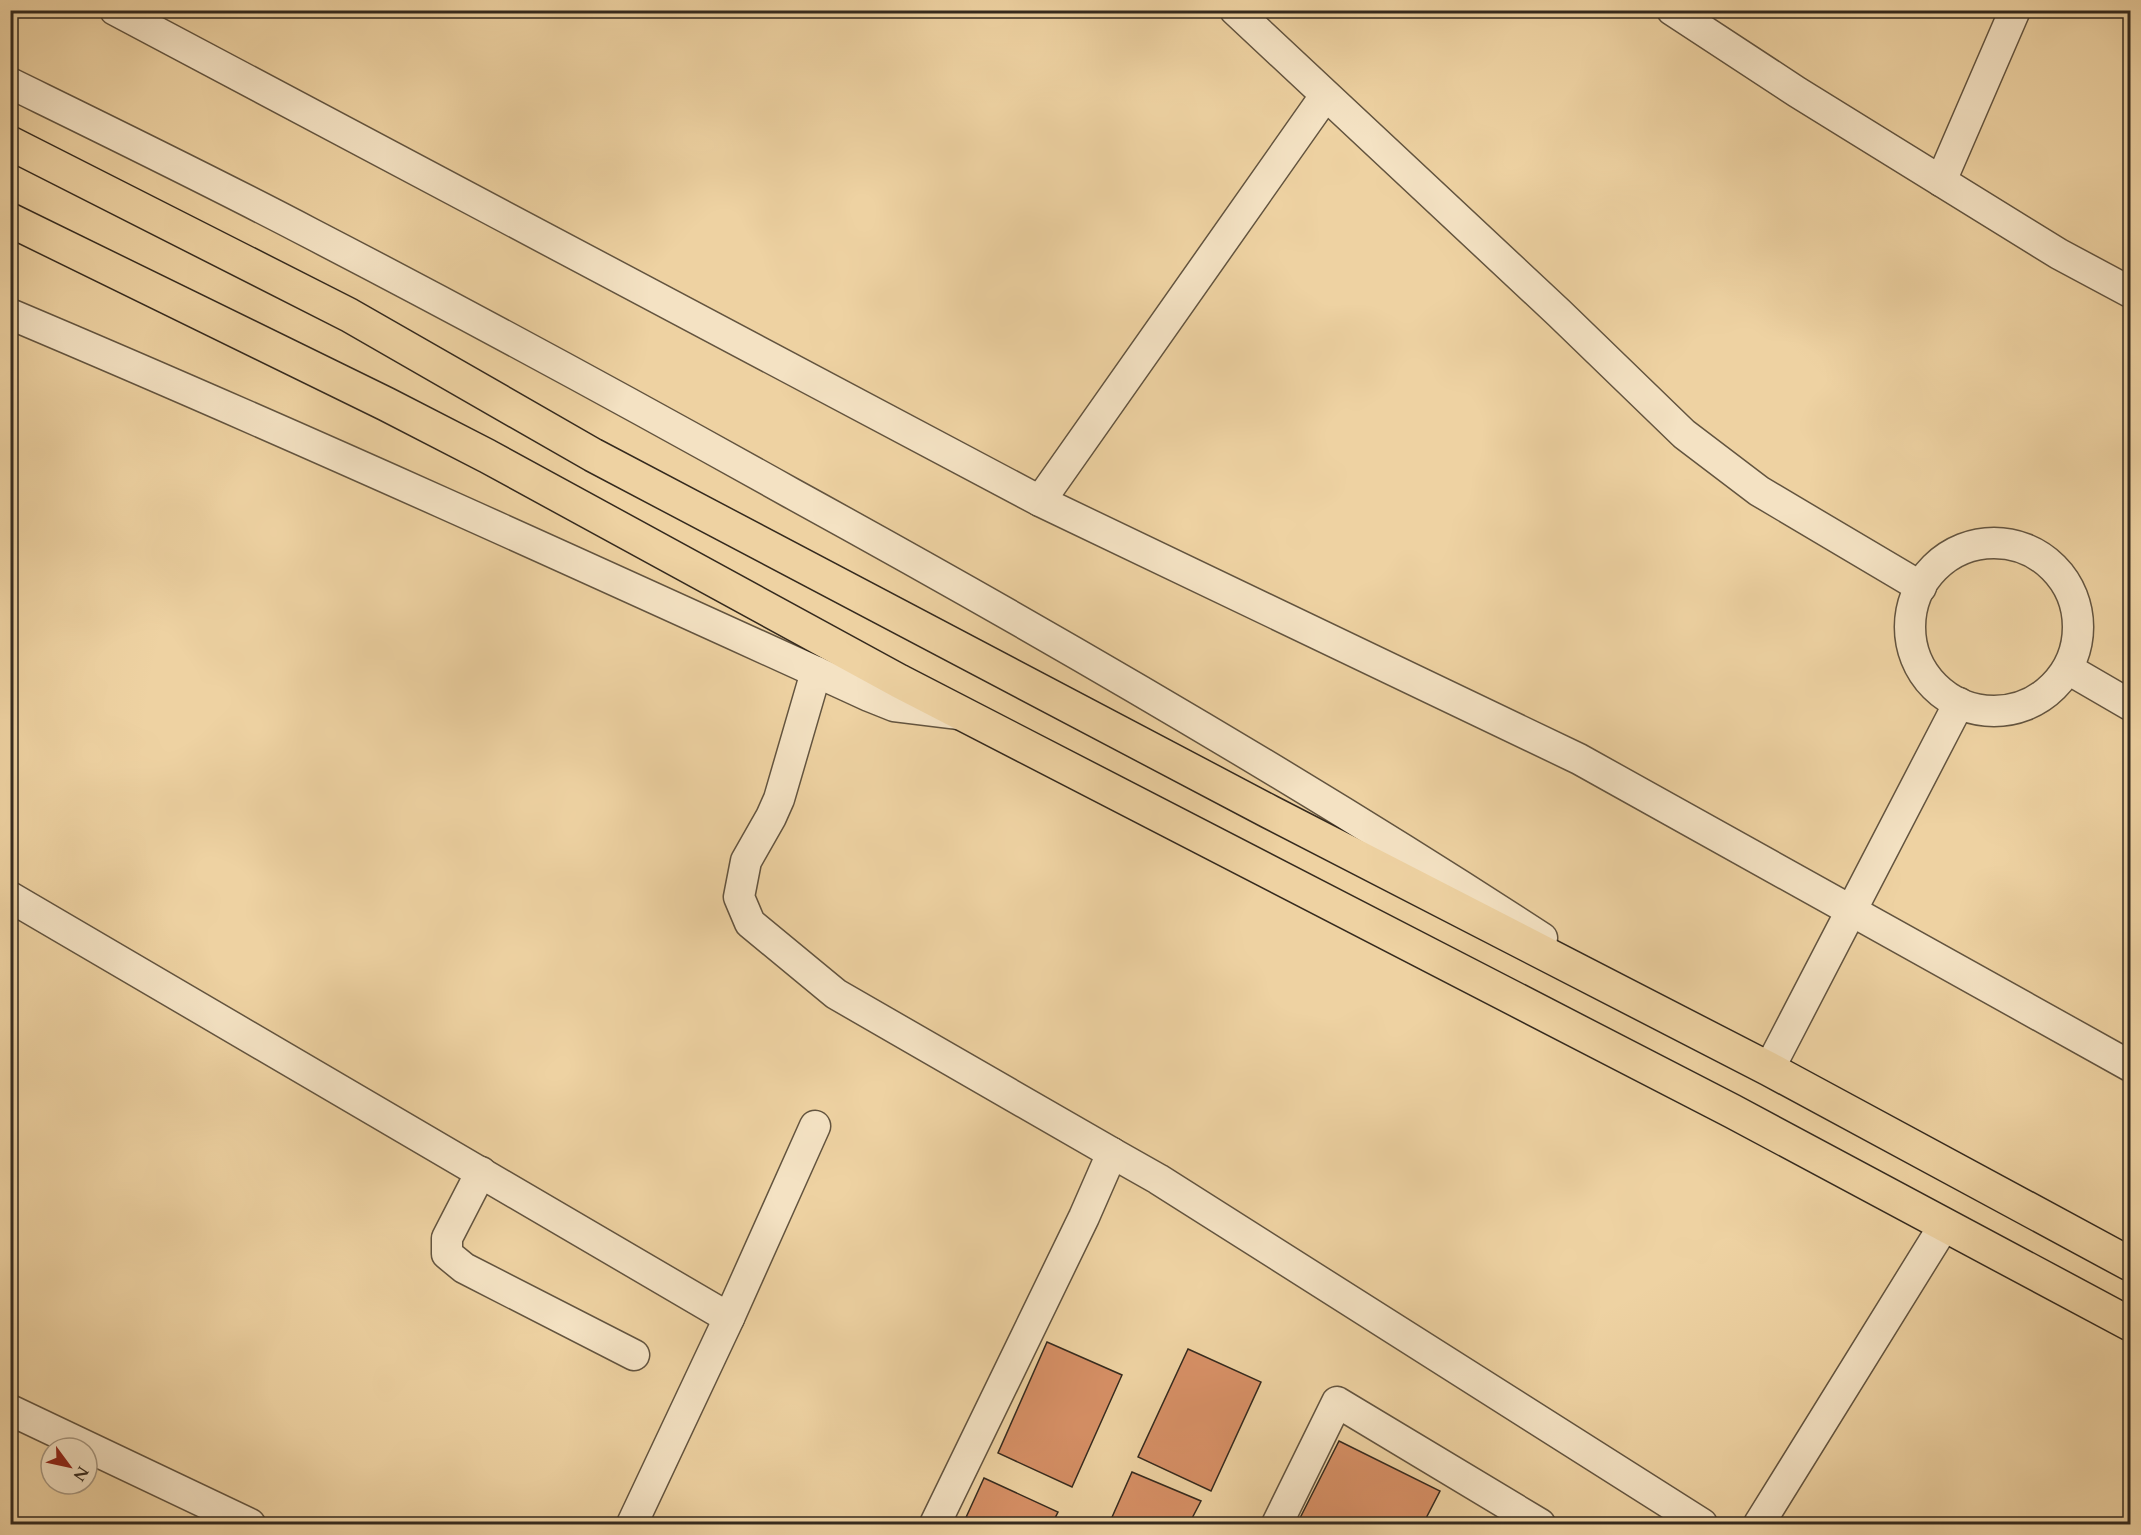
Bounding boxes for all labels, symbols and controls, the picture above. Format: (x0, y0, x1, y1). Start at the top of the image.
north arrow (39, 1436, 99, 1496)
text: N (68, 1462, 94, 1486)

